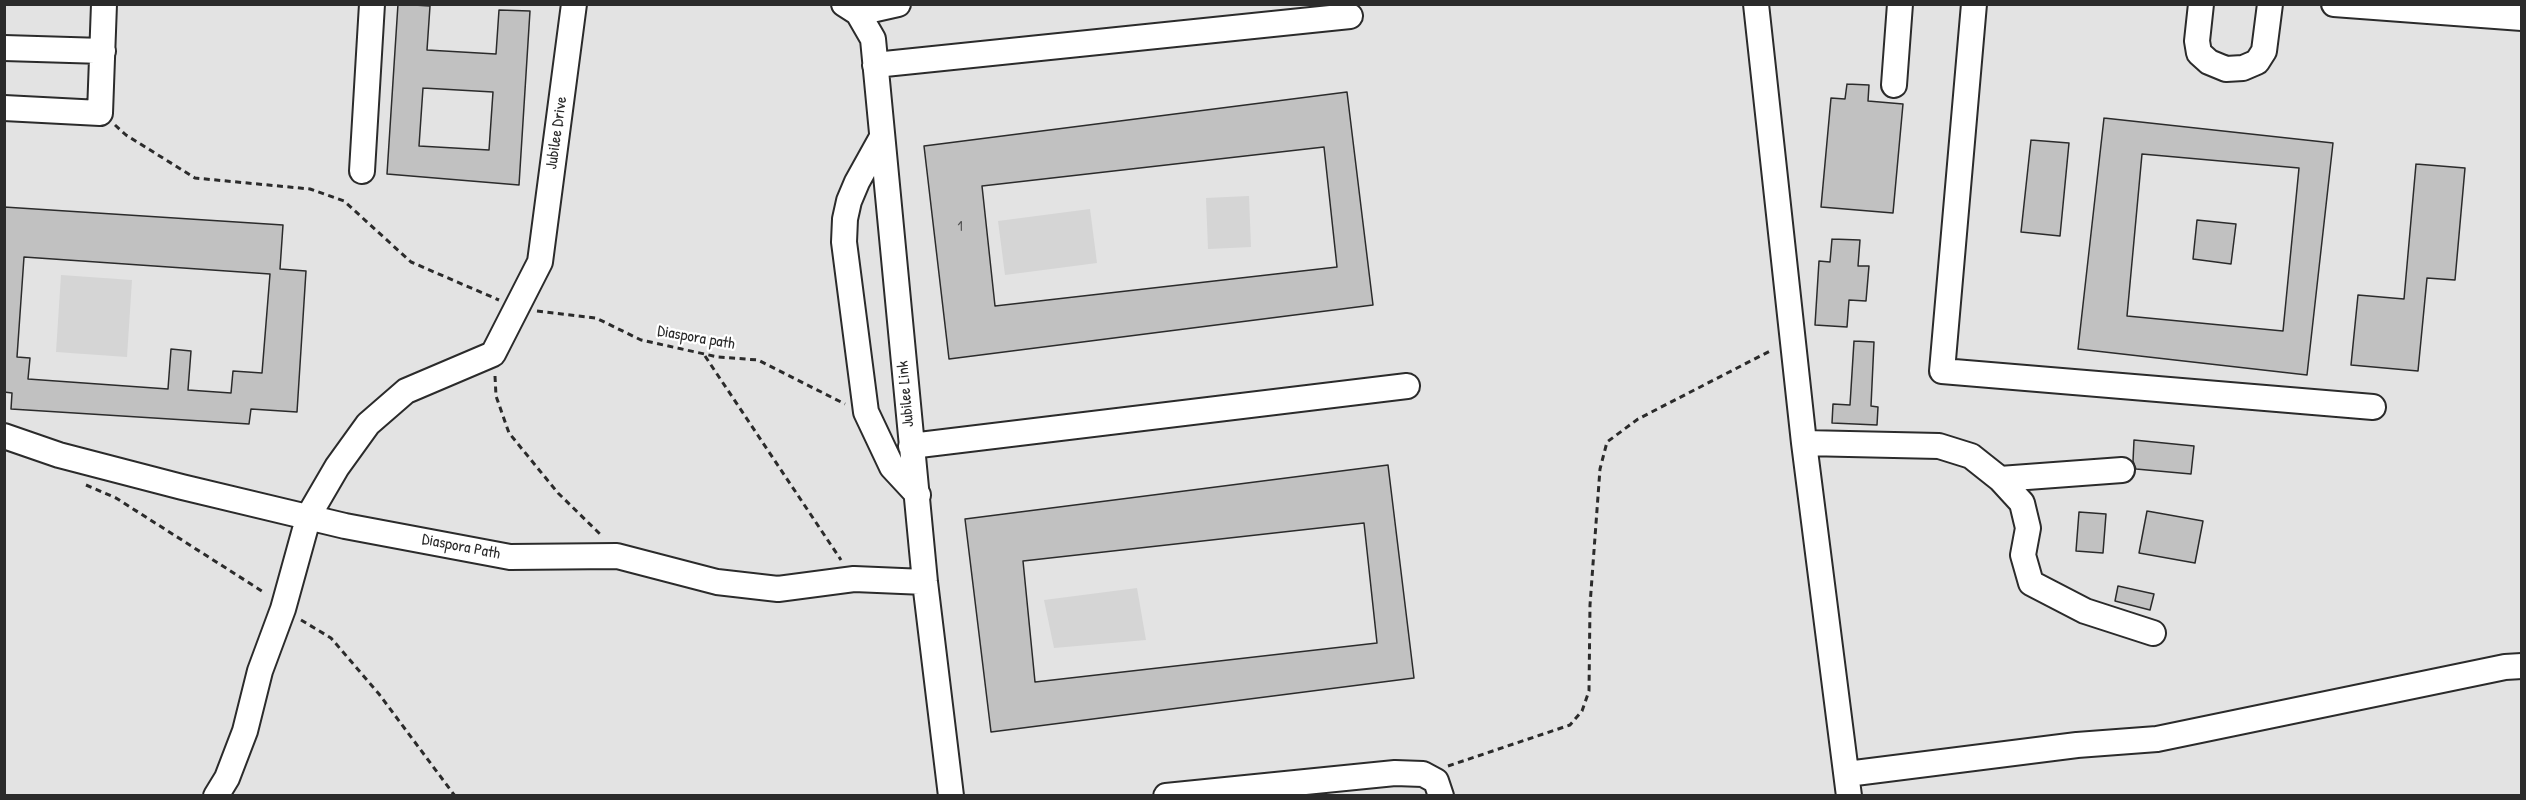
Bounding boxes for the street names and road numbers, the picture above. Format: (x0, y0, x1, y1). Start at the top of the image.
street label: Jubilee Drive (542, 95, 572, 171)
street label: Diaspora path (656, 322, 736, 354)
street label: Jubilee Link (894, 360, 918, 428)
street label: Diaspora Path (420, 530, 502, 564)

